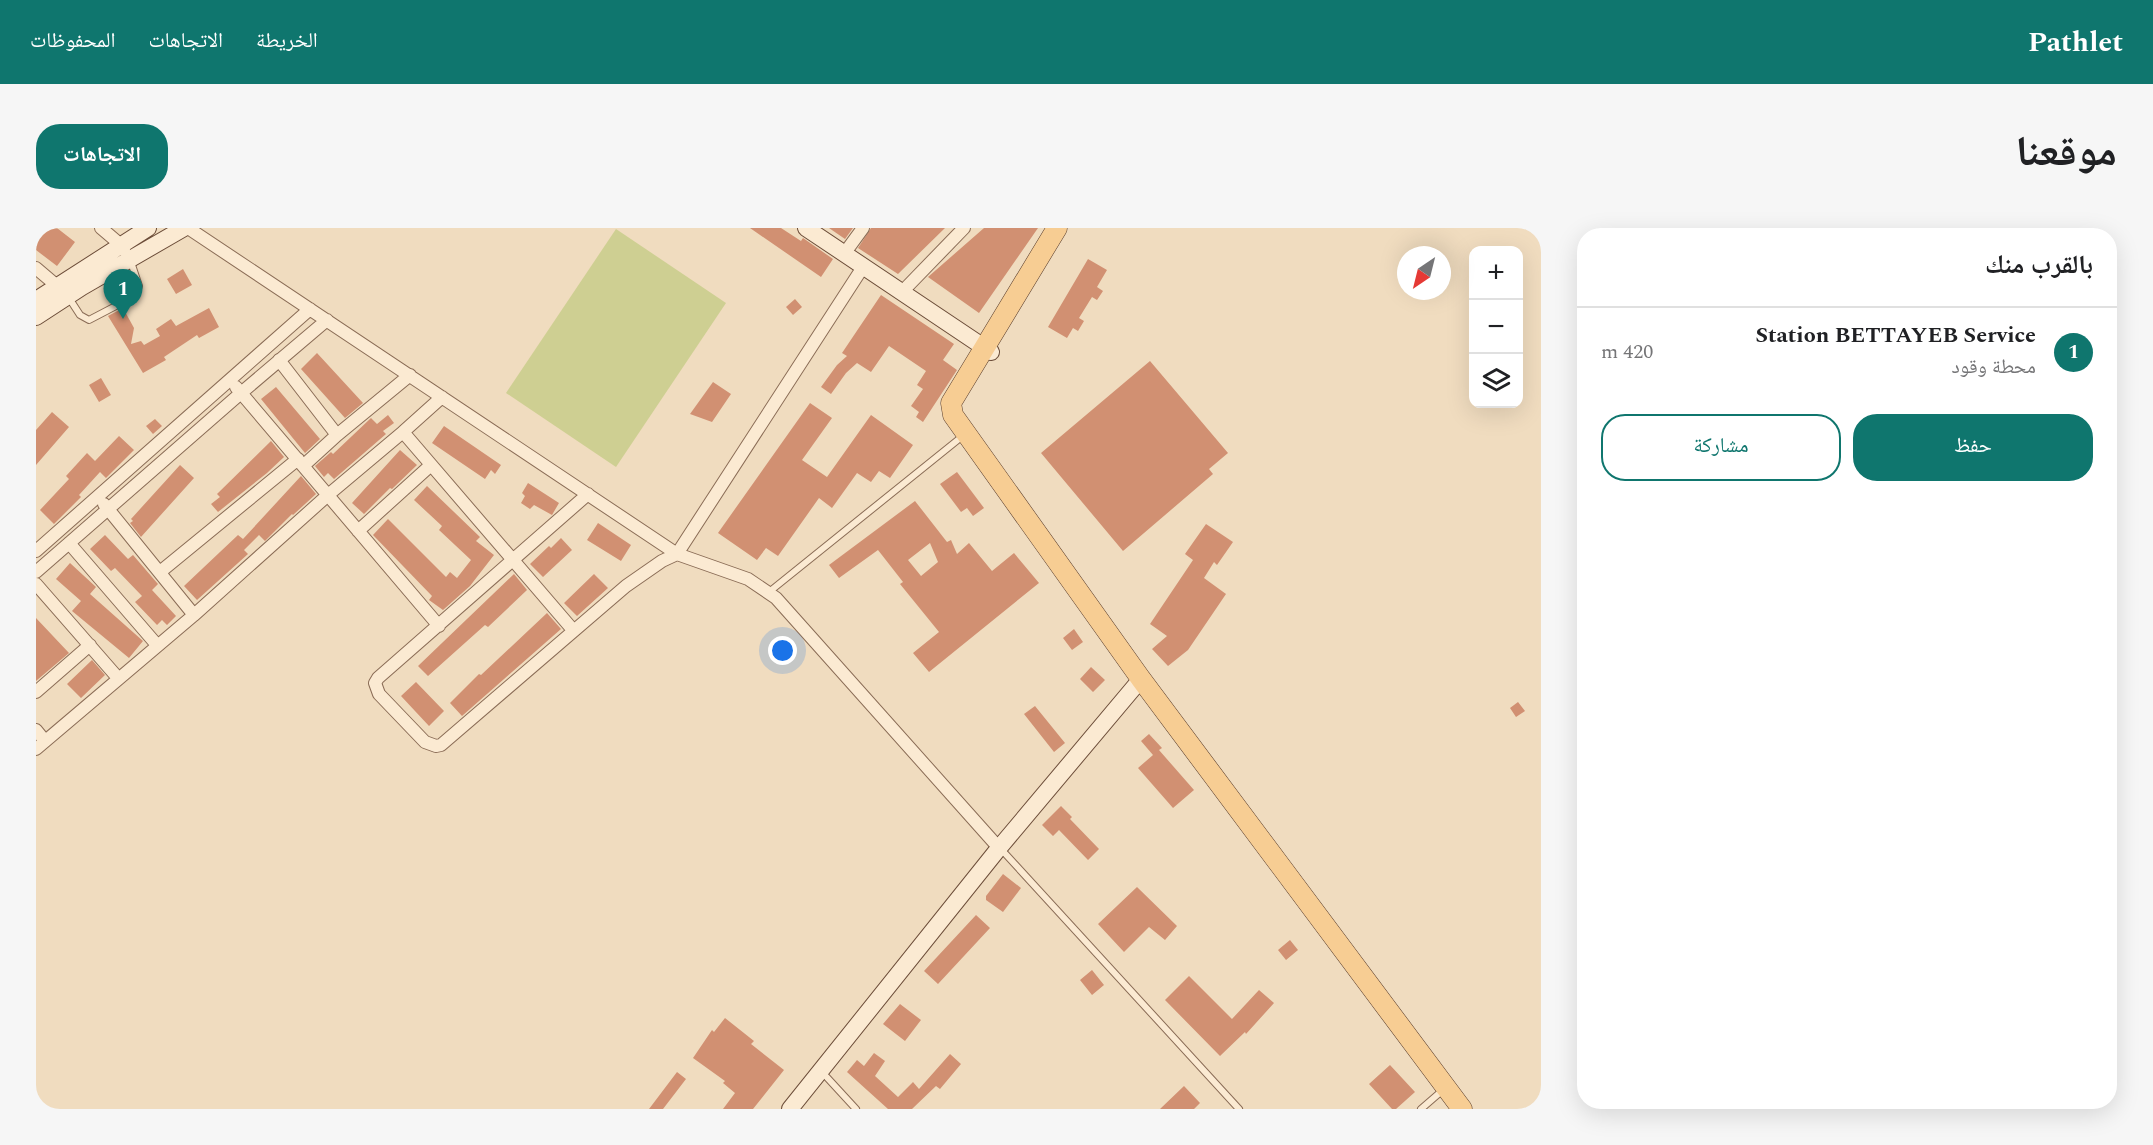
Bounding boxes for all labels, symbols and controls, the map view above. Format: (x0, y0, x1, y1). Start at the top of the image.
text: Pathlet (2028, 21, 2123, 64)
text: المحفوظات (30, 25, 115, 57)
text: الاتجاهات (148, 25, 223, 57)
text: الخريطة (256, 25, 318, 57)
text: موقعنا (2016, 121, 2117, 184)
button: الاتجاهات (36, 124, 168, 189)
text: بالقرب منك (1985, 245, 2093, 285)
north arrow (1397, 246, 1451, 300)
map controls (1469, 246, 1523, 408)
button: + (1469, 246, 1523, 300)
pin: 1 (104, 270, 142, 319)
button: − (1469, 300, 1523, 354)
text: Station BETTAYEB Service (1755, 319, 2036, 352)
text: 420 m (1601, 337, 1653, 367)
text: 1 (2068, 337, 2079, 367)
text: محطة وقود (1952, 352, 2036, 382)
button: layers (1469, 354, 1523, 408)
button: مشاركة (1601, 414, 1841, 481)
button: حفظ (1853, 414, 2093, 481)
your location (768, 636, 797, 665)

